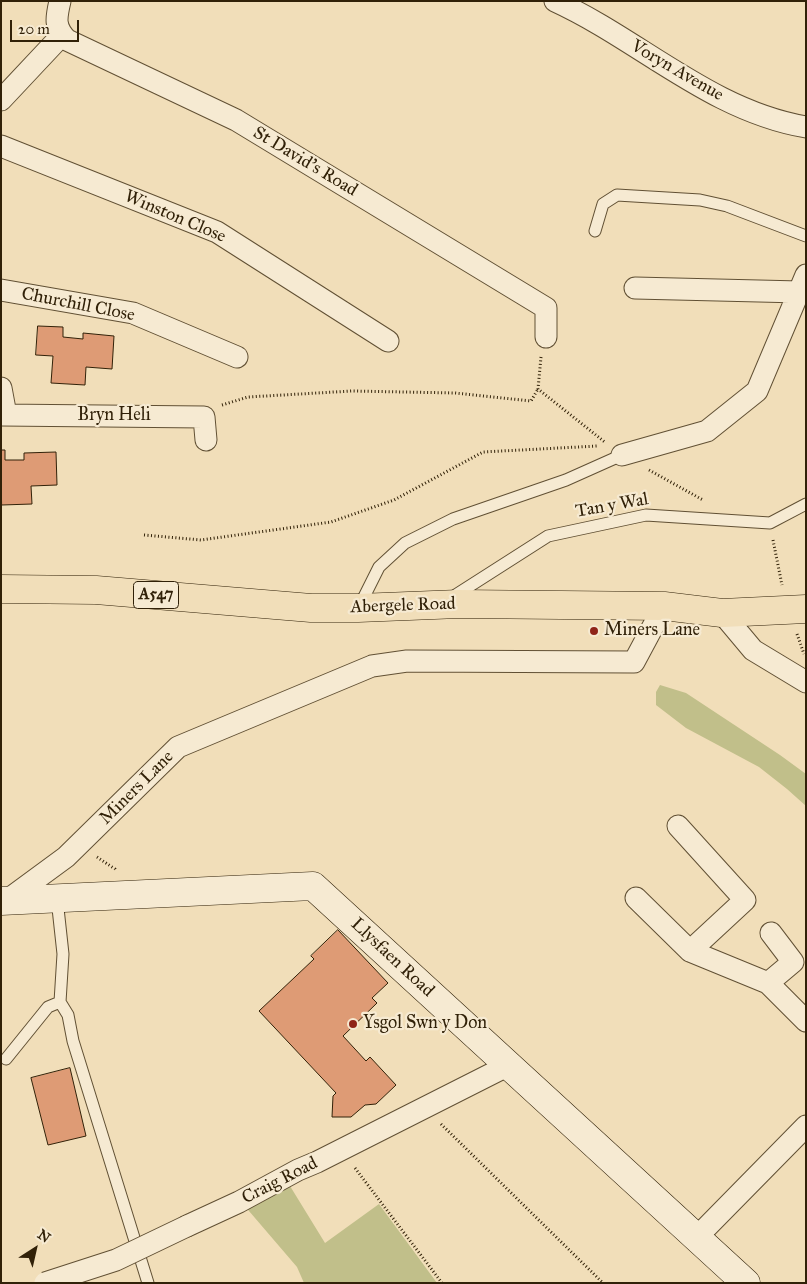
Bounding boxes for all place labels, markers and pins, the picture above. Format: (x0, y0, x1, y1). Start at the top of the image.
place label: Miners Lane (604, 620, 700, 642)
marker: Miners Lane (588, 625, 600, 637)
place label: Ysgol Swn y Don (363, 1013, 487, 1035)
marker: Ysgol Swn y Don (347, 1018, 359, 1030)

